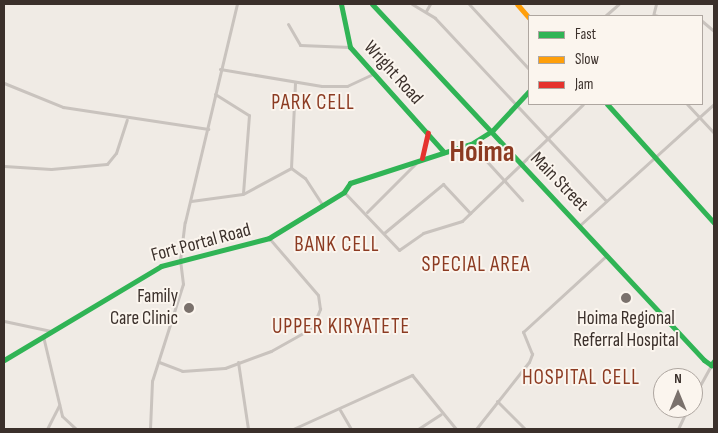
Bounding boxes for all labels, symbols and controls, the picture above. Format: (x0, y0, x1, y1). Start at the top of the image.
legend (528, 15, 703, 105)
text: Fast (575, 25, 596, 44)
street label: Wright Road (359, 37, 427, 109)
text: Slow (575, 50, 599, 69)
text: Jam (575, 75, 593, 94)
district label: PARK CELL (270, 90, 356, 116)
district label: Hoima (449, 136, 515, 170)
street label: Main Street (525, 148, 593, 216)
street label: Fort Portal Road (149, 219, 253, 267)
district label: BANK CELL (293, 232, 381, 258)
district label: SPECIAL AREA (420, 252, 532, 278)
place label: Family Care Clinic (110, 286, 178, 330)
marker: Hoima Regional Referral Hospital (619, 291, 633, 305)
marker: Family Care Clinic (182, 301, 196, 315)
place label: Hoima Regional Referral Hospital (573, 308, 679, 352)
district label: UPPER KIRYATETE (270, 314, 412, 340)
district label: HOSPITAL CELL (520, 365, 642, 391)
north arrow (653, 368, 703, 418)
text: N (674, 370, 682, 387)

